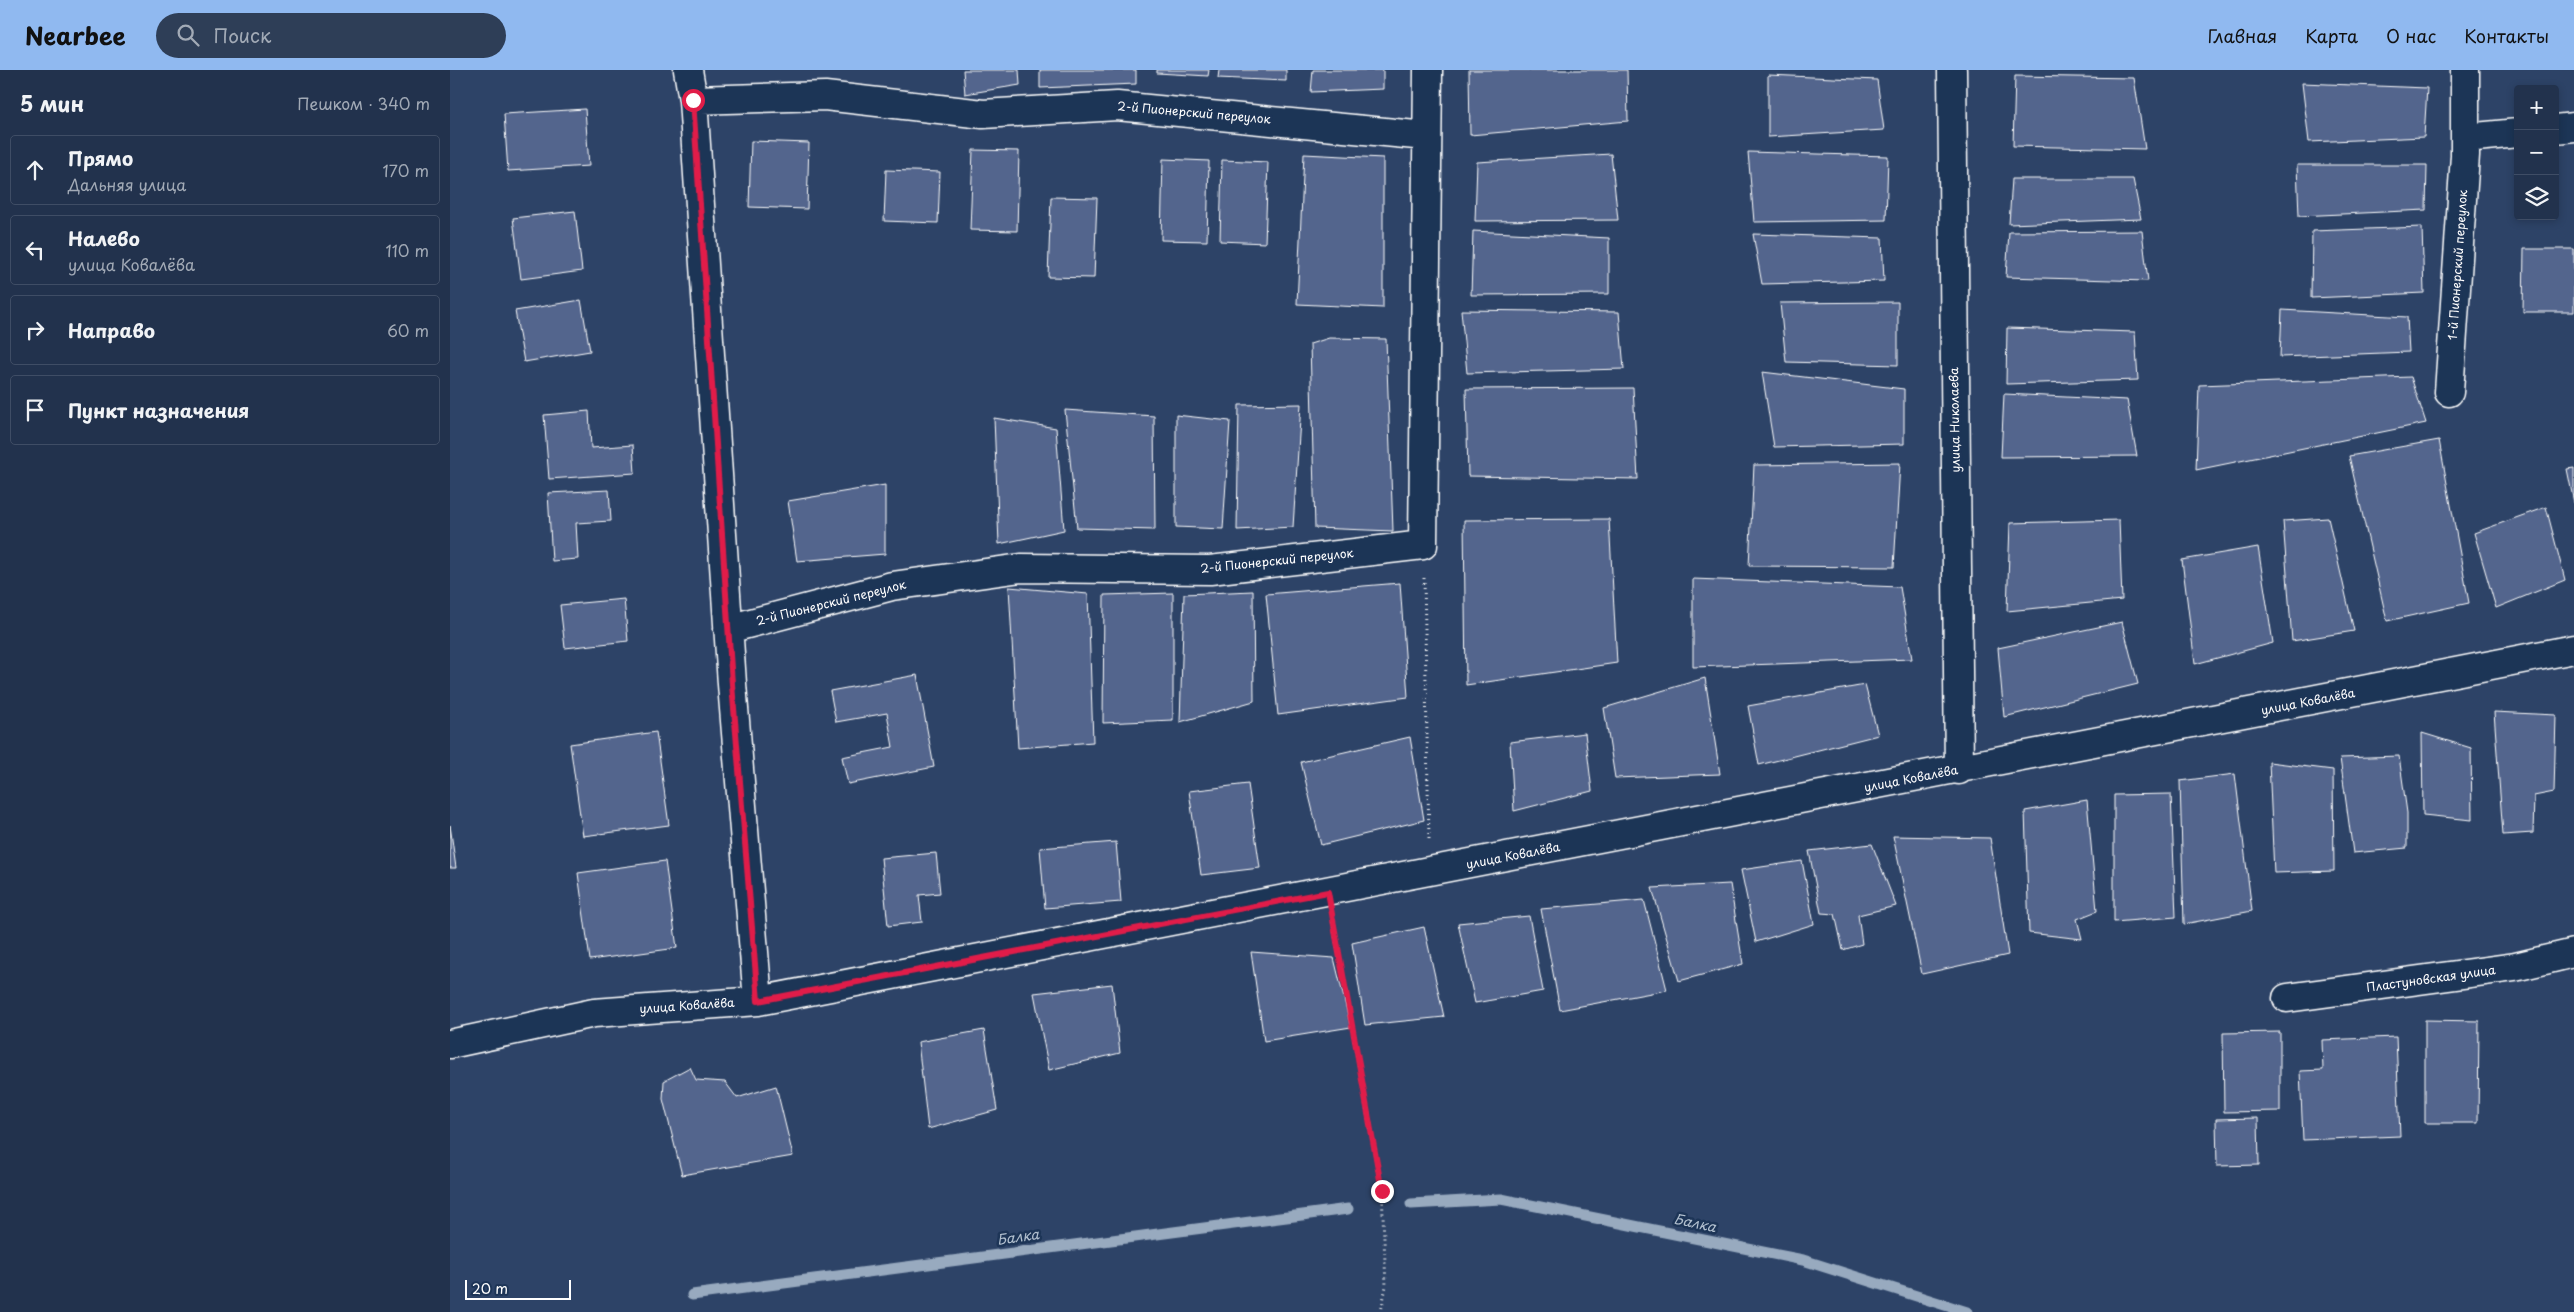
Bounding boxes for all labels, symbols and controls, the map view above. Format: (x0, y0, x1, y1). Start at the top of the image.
search box (156, 13, 506, 58)
text: Nearbee (25, 17, 126, 53)
icon: search (174, 21, 202, 49)
text: Поиск (214, 21, 271, 49)
text: Главная (2208, 22, 2277, 49)
text: Карта (2305, 22, 2358, 49)
text: О нас (2386, 22, 2436, 49)
text: Контакты (2464, 22, 2549, 49)
map controls (2514, 85, 2559, 220)
button: + (2514, 85, 2559, 130)
text: 5 мин (20, 87, 84, 119)
route start (682, 89, 705, 112)
text: Пешком · 340 m (297, 91, 430, 115)
street label: 2-й Пионерский переулок (1117, 96, 1272, 128)
button: − (2514, 130, 2559, 175)
text: Прямо (68, 144, 133, 172)
icon: ahead (21, 156, 49, 184)
text: 170 m (383, 158, 429, 182)
text: Дальняя улица (68, 172, 186, 196)
button: layers (2514, 175, 2559, 220)
street label: 1-й Пионерский переулок (2443, 188, 2471, 341)
text: Налево (68, 224, 140, 252)
icon: left (21, 236, 49, 264)
text: 110 m (386, 238, 429, 262)
text: улица Ковалёва (68, 252, 195, 276)
icon: right (21, 316, 49, 344)
text: Направо (68, 316, 155, 344)
text: 60 m (387, 318, 429, 342)
street label: улица Николаева (1944, 367, 1964, 473)
icon: arrive (21, 396, 49, 424)
text: Пункт назначения (68, 396, 249, 424)
street label: 2-й Пионерский переулок (1199, 543, 1355, 577)
street label: 2-й Пионерский переулок (754, 574, 908, 629)
street label: улица Ковалёва (2259, 683, 2357, 719)
street label: улица Ковалёва (1862, 760, 1960, 796)
street label: улица Ковалёва (1464, 837, 1562, 873)
street label: Пластуновская улица (2365, 960, 2497, 996)
street label: улица Ковалёва (639, 993, 736, 1017)
route end (1371, 1180, 1394, 1203)
water label: Балка (1672, 1208, 1719, 1237)
water label: Балка (995, 1223, 1042, 1250)
scale bar (465, 1277, 571, 1300)
text: 20 m (472, 1278, 508, 1299)

